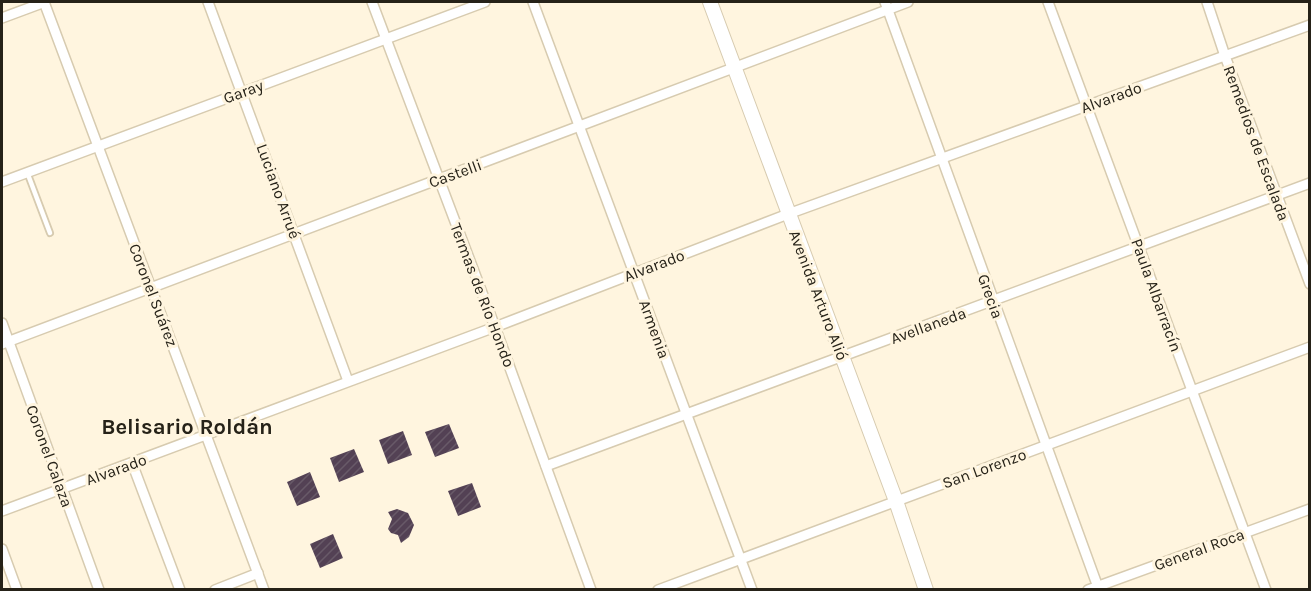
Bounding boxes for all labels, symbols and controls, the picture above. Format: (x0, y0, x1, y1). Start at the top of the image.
street label: Remedios de Escalada (1220, 63, 1293, 223)
street label: Garay (221, 75, 266, 107)
street label: Alvarado (1078, 78, 1144, 117)
street label: Luciano Arrué (253, 141, 305, 241)
street label: Castelli (426, 155, 484, 192)
street label: Termas de Río Hondo (446, 220, 519, 370)
street label: Avenida Arturo Alió (785, 227, 852, 363)
street label: Paula Albarracín (1127, 236, 1186, 355)
street label: Coronel Suárez (125, 241, 182, 349)
street label: Alvarado (621, 245, 687, 286)
street label: Grecia (974, 271, 1007, 321)
street label: Armenia (635, 297, 674, 361)
street label: Avellaneda (888, 303, 969, 348)
street label: Coronel Calaza (22, 402, 77, 510)
district label: Belisario Roldán (101, 414, 273, 440)
street label: San Lorenzo (940, 444, 1029, 492)
street label: Alvarado (83, 450, 149, 489)
street label: General Roca (1151, 524, 1247, 575)

